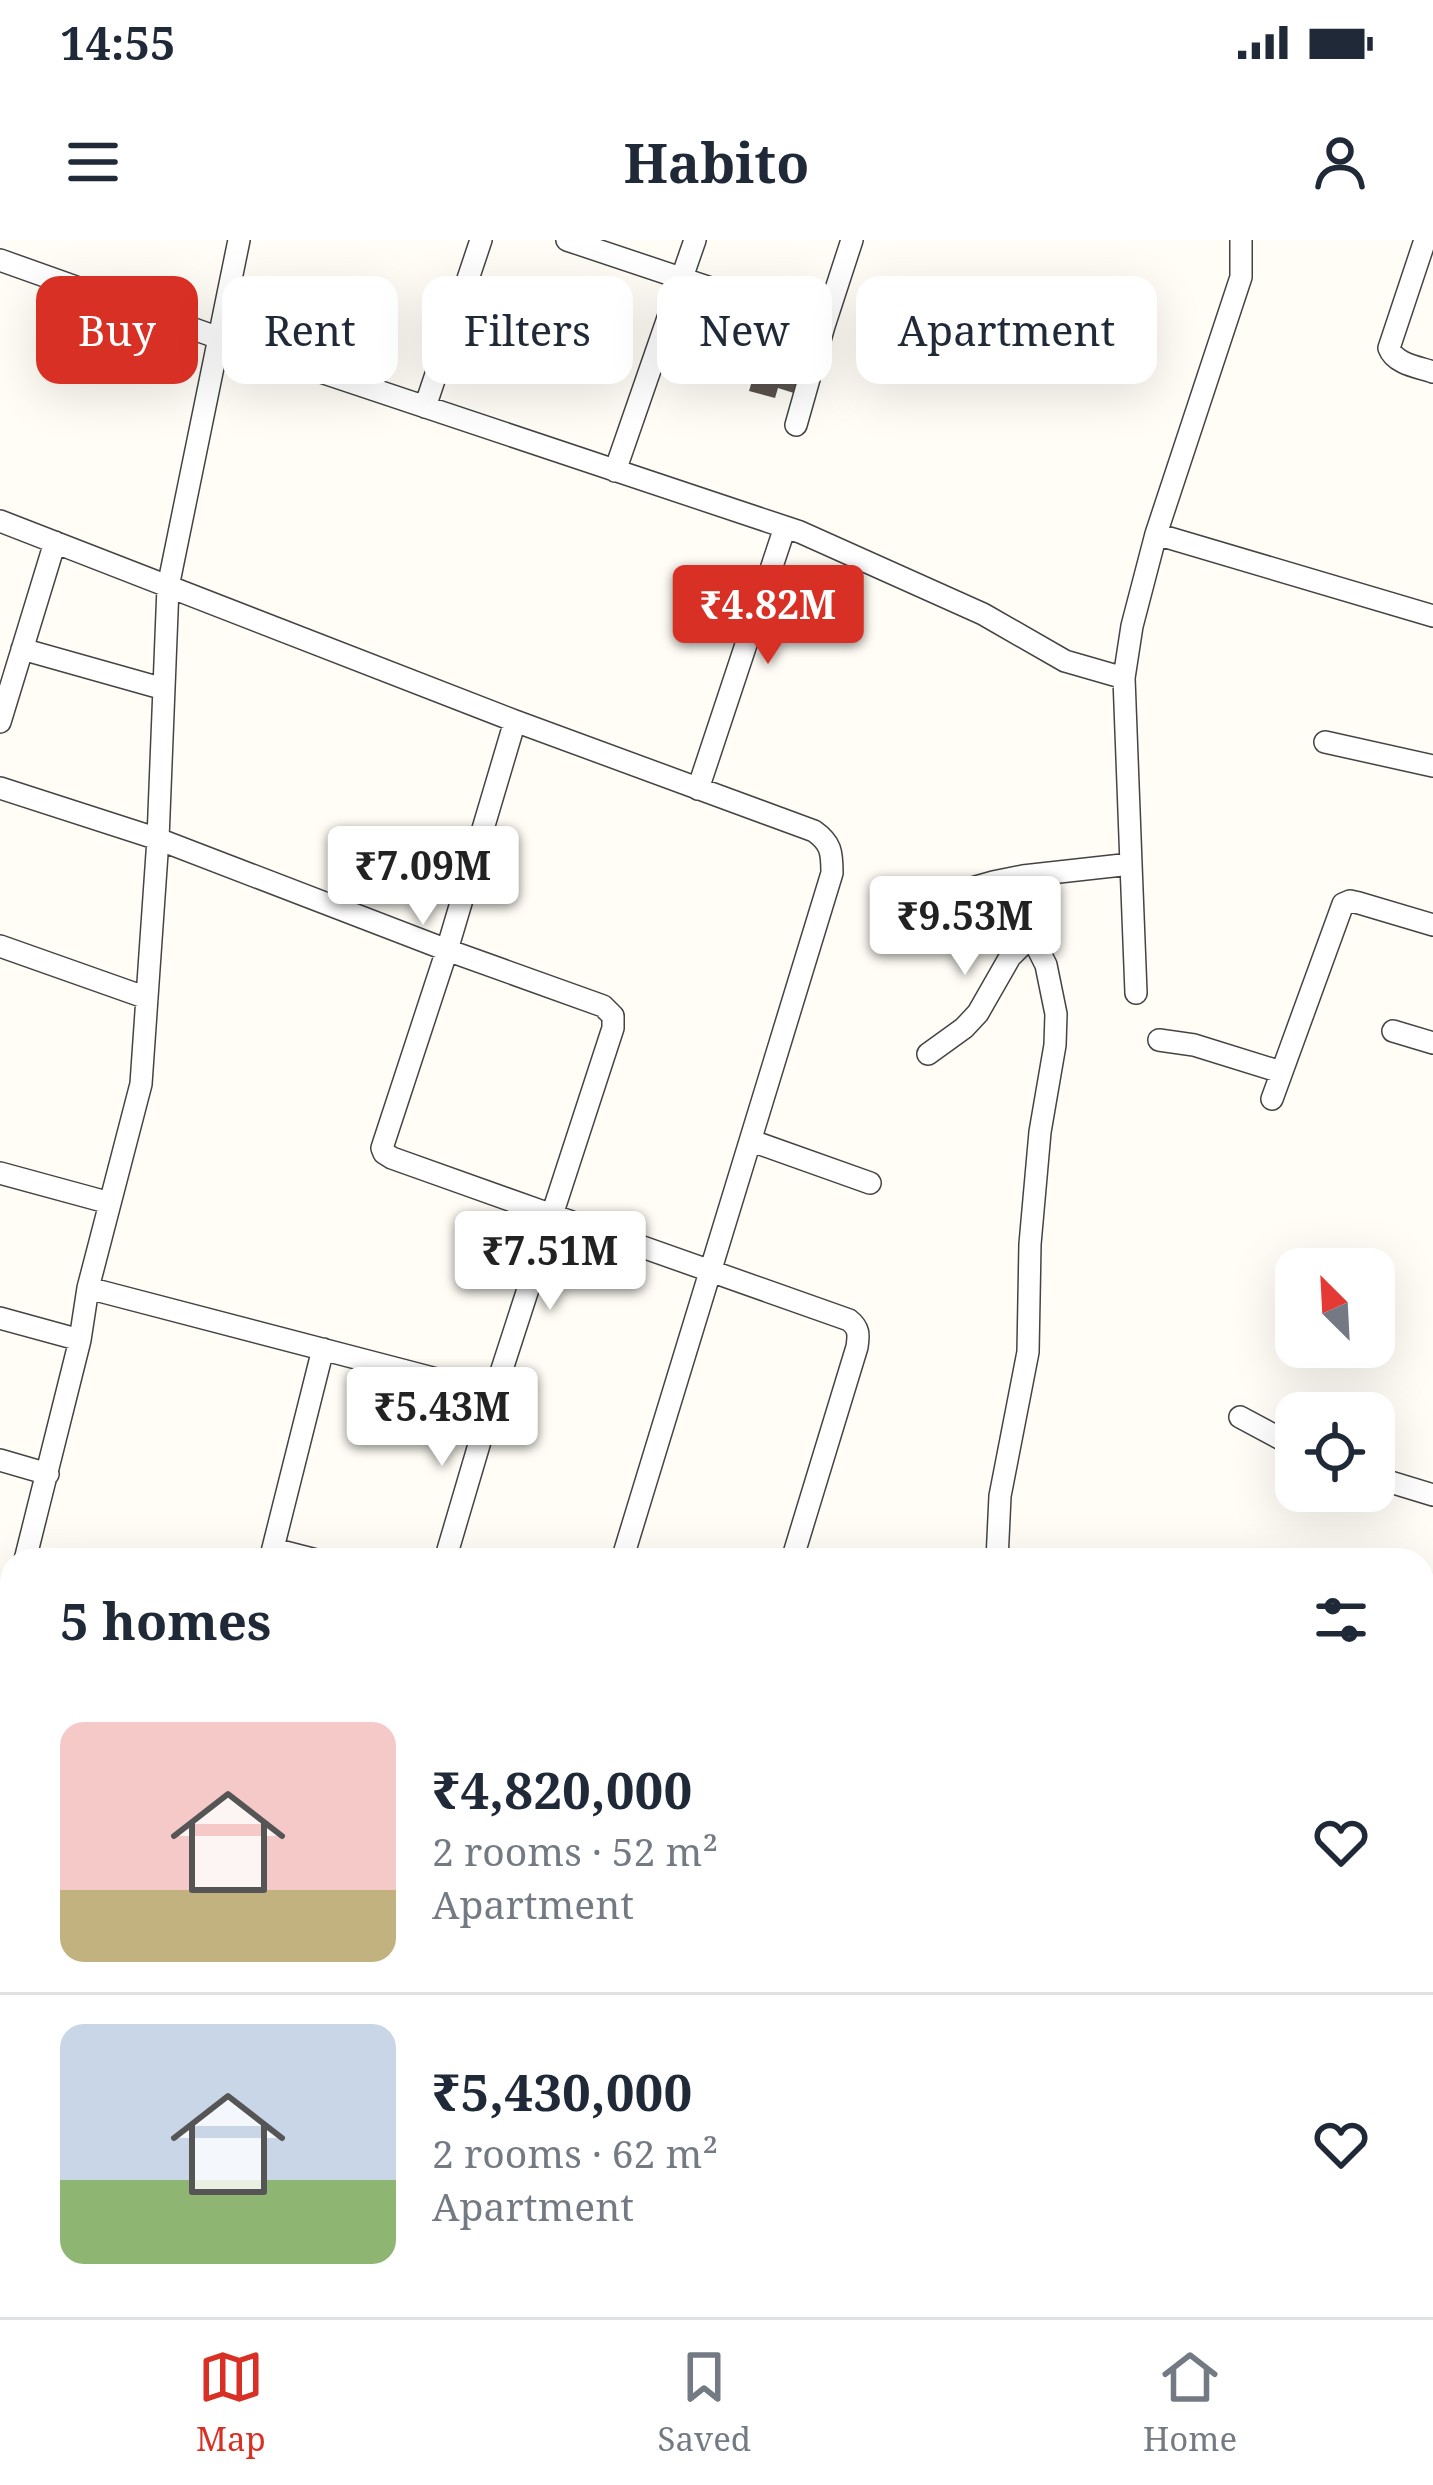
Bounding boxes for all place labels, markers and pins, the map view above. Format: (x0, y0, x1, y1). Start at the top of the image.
pin: ₹4.82M (670, 565, 866, 667)
pin: ₹7.09M (325, 826, 521, 928)
pin: ₹9.53M (867, 876, 1063, 978)
pin: ₹7.51M (452, 1211, 648, 1313)
pin: ₹5.43M (344, 1367, 540, 1469)

